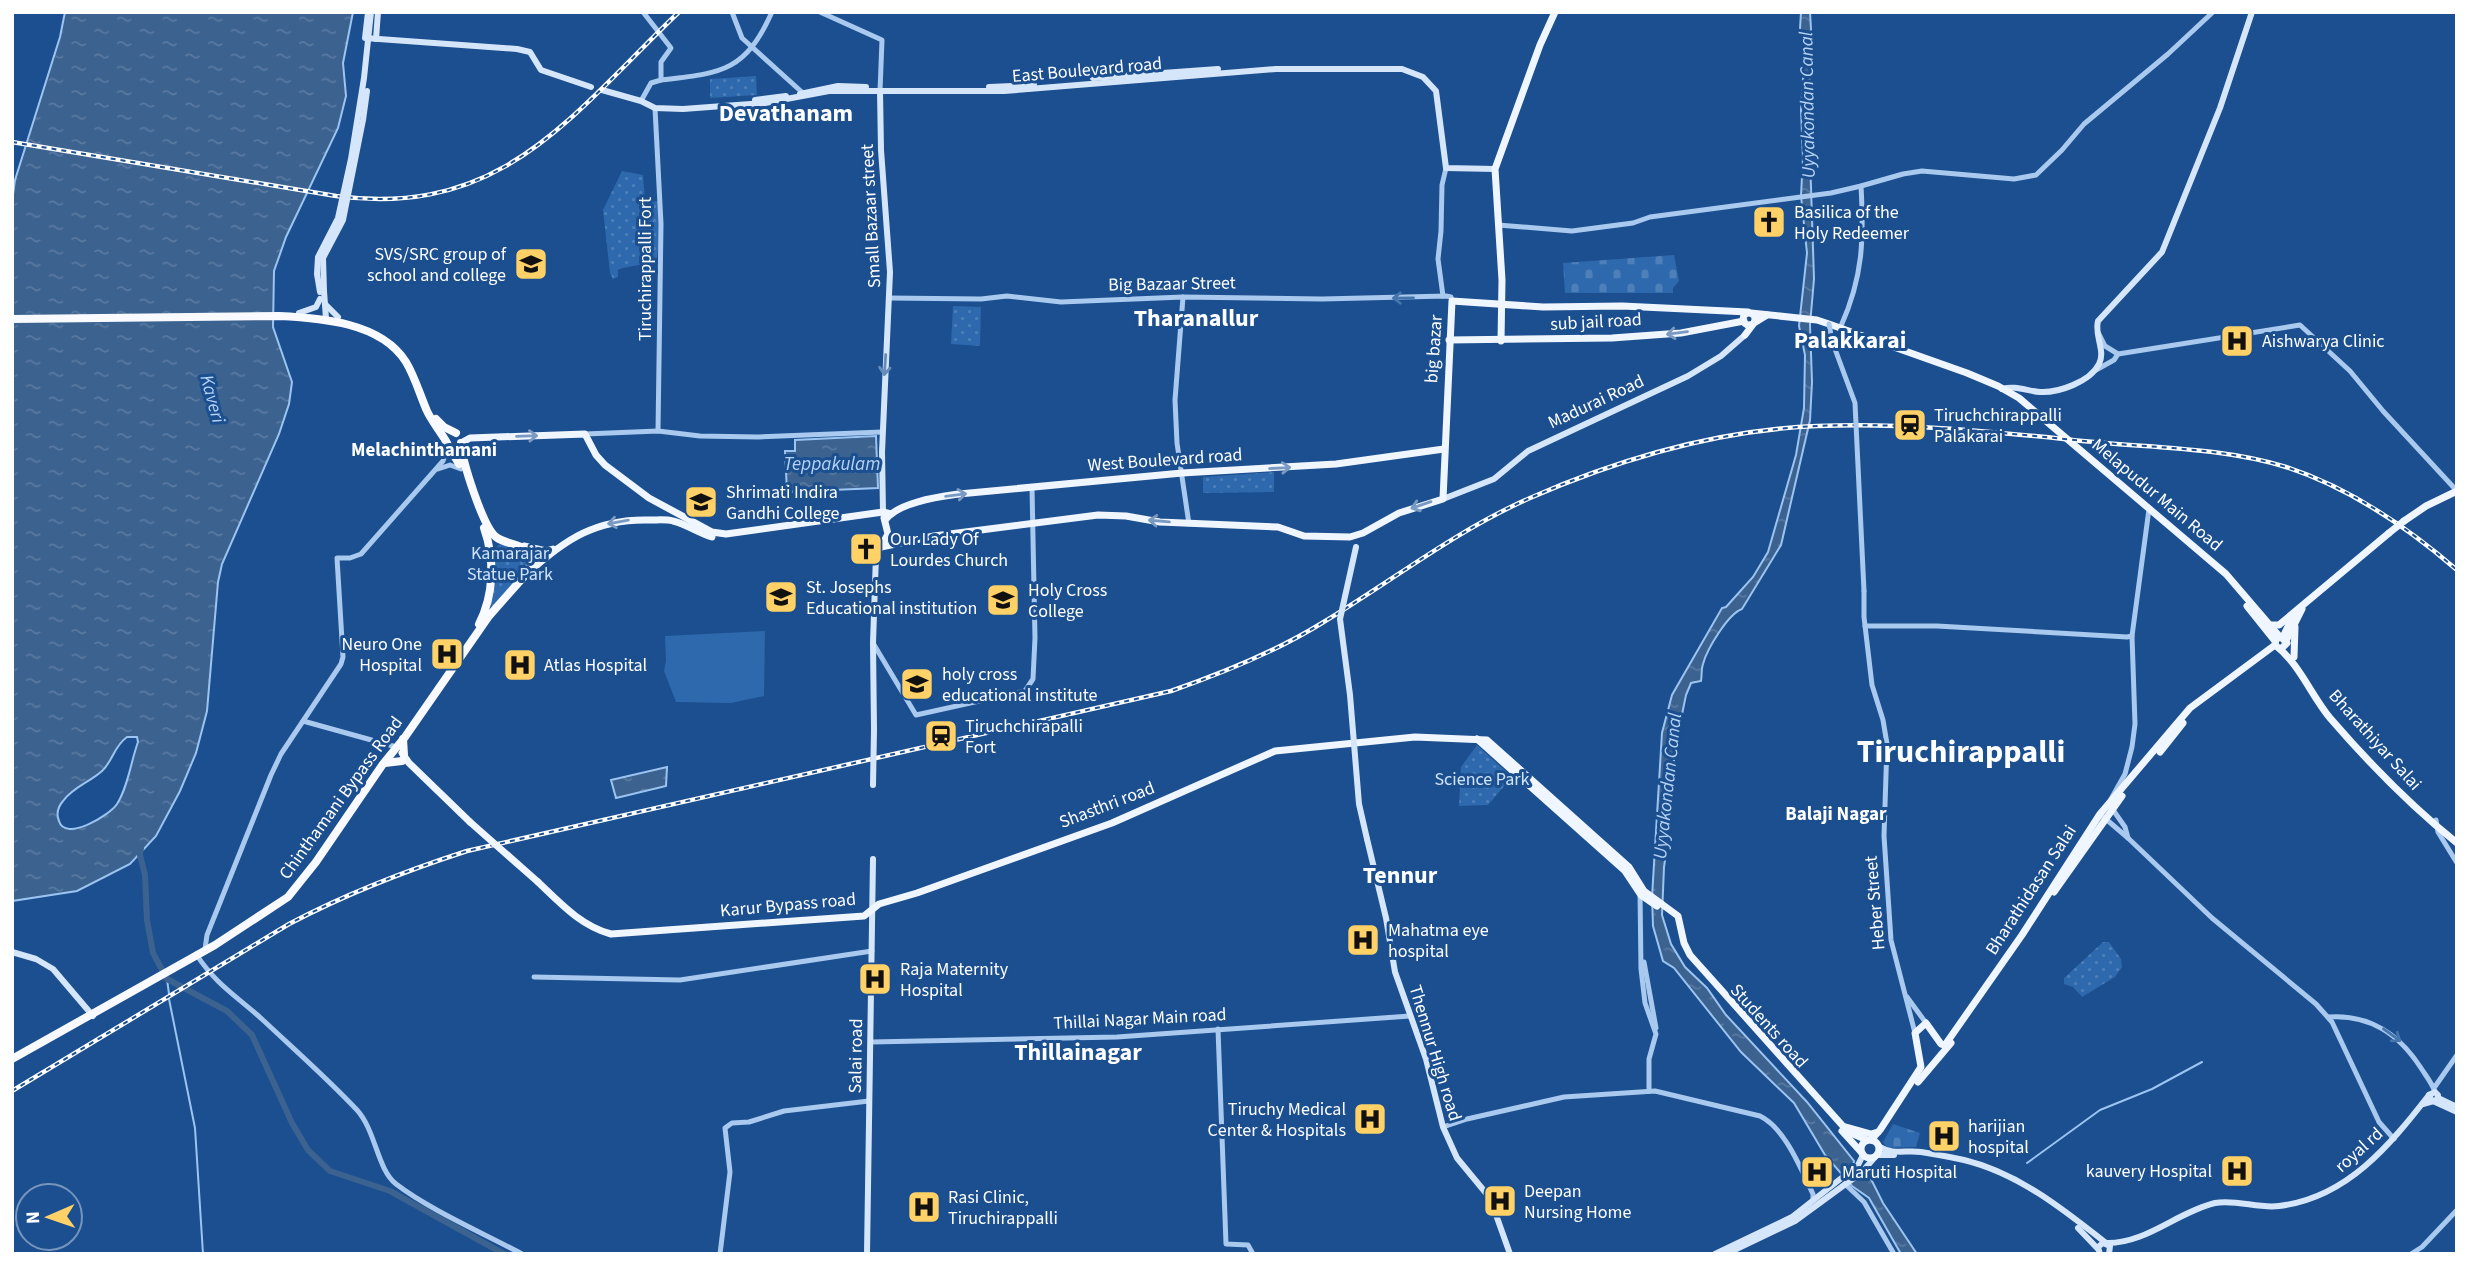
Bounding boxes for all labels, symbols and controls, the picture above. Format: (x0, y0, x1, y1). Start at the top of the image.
water label: Uyyakondan Canal (1793, 31, 1823, 179)
street label: East Boulevard road (1011, 51, 1163, 89)
district label: Devathanam (719, 96, 853, 131)
street label: Small Bazaar street (855, 143, 887, 289)
street label: Tiruchirappalli Fort (633, 197, 658, 341)
place label: Basilica of the Holy Redeemer (1794, 200, 1910, 246)
church icon: Basilica of the Holy Redeemer (1750, 203, 1788, 241)
place label: SVS/SRC group of school and college (367, 242, 507, 288)
school or university icon: SVS/SRC group of school and college (512, 245, 550, 283)
street label: Big Bazaar Street (1108, 270, 1236, 298)
one-way arrow (1392, 291, 1415, 305)
district label: Tharanallur (1134, 301, 1259, 336)
street label: sub jail road (1550, 307, 1642, 337)
street label: big bazar (1419, 313, 1449, 384)
hospital icon: Aishwarya Clinic (2218, 322, 2256, 360)
district label: Palakkarai (1794, 323, 1906, 358)
one-way arrow (1666, 326, 1688, 339)
place label: Aishwarya Clinic (2262, 329, 2385, 354)
one-way arrow (879, 354, 892, 377)
street label: Madurai Road (1544, 369, 1648, 435)
water label: Kaveri (193, 372, 232, 427)
place label: Tiruchchirappalli Palakarai (1934, 403, 2062, 449)
station icon: Tiruchchirappalli Palakarai (1891, 406, 1929, 444)
one-way arrow (516, 429, 539, 443)
street label: Melapudur Main Road (2086, 433, 2228, 557)
district label: Melachinthamani (351, 437, 497, 464)
street label: West Boulevard road (1087, 442, 1243, 478)
water label: Teppakulam (784, 451, 880, 478)
one-way arrow (1268, 461, 1291, 474)
place label: Shrimati Indira Gandhi College (726, 480, 840, 526)
school or university icon: Shrimati Indira Gandhi College (682, 483, 720, 521)
one-way arrow (944, 488, 966, 501)
one-way arrow (1410, 500, 1432, 512)
one-way arrow (1148, 515, 1170, 528)
one-way arrow (607, 516, 630, 530)
place label: Our Lady Of Lourdes Church (890, 527, 1008, 573)
church icon: Our Lady Of Lourdes Church (847, 530, 885, 568)
park label: Kamarajar Statue Park (467, 541, 553, 587)
place label: St. Josephs Educational institution (806, 575, 977, 621)
school or university icon: St. Josephs Educational institution (762, 578, 800, 616)
place label: Holy Cross College (1028, 578, 1107, 624)
school or university icon: Holy Cross College (984, 581, 1022, 619)
place label: Neuro One Hospital (341, 632, 422, 678)
hospital icon: Neuro One Hospital (428, 635, 466, 673)
hospital icon: Atlas Hospital (501, 646, 539, 684)
place label: Atlas Hospital (544, 653, 647, 678)
place label: holy cross educational institute (942, 662, 1098, 708)
school or university icon: holy cross educational institute (898, 665, 936, 703)
street label: Bharathiyar Salai (2323, 684, 2427, 796)
street label: Chinthamani Bypass Road (273, 711, 409, 885)
water label: Uyyakondan Canal (1647, 711, 1689, 860)
place label: Tiruchchirapalli Fort (965, 714, 1083, 760)
station icon: Tiruchchirapalli Fort (922, 717, 960, 755)
district label: Tiruchirappalli (1857, 729, 2065, 775)
park label: Science Park (1434, 767, 1530, 792)
street label: Shasthri road (1056, 775, 1158, 835)
district label: Balaji Nagar (1785, 801, 1887, 828)
street label: Bharathidasan Salai (1980, 820, 2082, 960)
street label: Heber Street (1858, 855, 1892, 951)
district label: Tennur (1363, 858, 1438, 893)
street label: Karur Bypass road (719, 887, 857, 923)
place label: Mahatma eye hospital (1388, 918, 1489, 964)
hospital icon: Mahatma eye hospital (1344, 921, 1382, 959)
place label: Raja Maternity Hospital (900, 957, 1009, 1003)
hospital icon: Raja Maternity Hospital (856, 960, 894, 998)
street label: Students road (1724, 978, 1814, 1074)
street label: Thennur High road (1402, 982, 1468, 1124)
street label: Thillai Nagar Main road (1053, 1002, 1227, 1036)
street label: Salai road (843, 1018, 869, 1094)
one-way arrow (2382, 1028, 2401, 1042)
district label: Thillainagar (1014, 1035, 1142, 1070)
place label: Tiruchy Medical Center & Hospitals (1207, 1097, 1346, 1143)
hospital icon: Tiruchy Medical Center & Hospitals (1351, 1100, 1389, 1138)
place label: harijian hospital (1968, 1114, 2029, 1160)
hospital icon: harijian hospital (1925, 1117, 1963, 1155)
street label: royal rd (2329, 1122, 2389, 1178)
hospital icon: kauvery Hospital (2218, 1152, 2256, 1190)
hospital icon: Maruti Hospital (1798, 1153, 1836, 1191)
place label: kauvery Hospital (2086, 1159, 2212, 1184)
place label: Maruti Hospital (1842, 1160, 1957, 1185)
place label: Deepan Nursing Home (1524, 1179, 1632, 1225)
north arrow (14, 1182, 84, 1252)
hospital icon: Deepan Nursing Home (1481, 1182, 1519, 1220)
place label: Rasi Clinic, Tiruchirappalli (948, 1185, 1058, 1231)
hospital icon: Rasi Clinic, Tiruchirappalli (905, 1188, 943, 1226)
text: N (20, 1211, 47, 1224)

